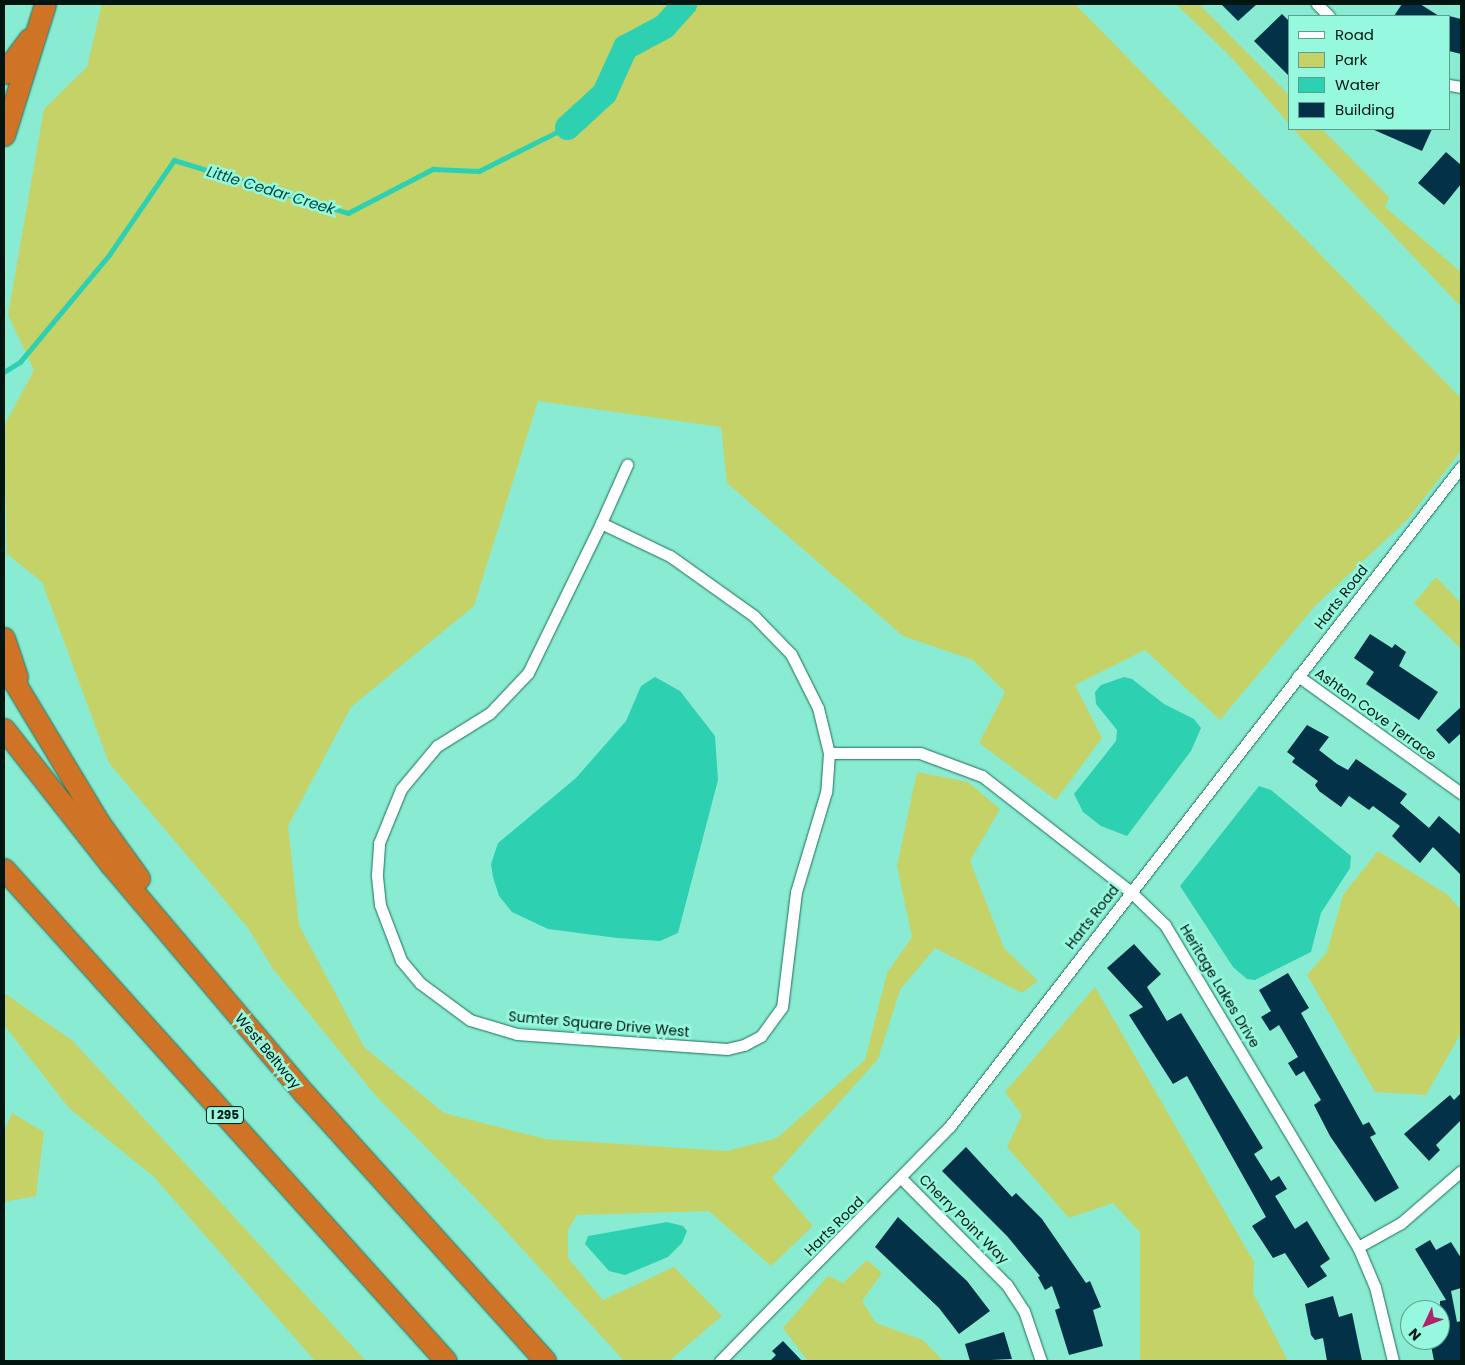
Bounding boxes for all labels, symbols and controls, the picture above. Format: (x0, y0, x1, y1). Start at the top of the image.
legend (1288, 15, 1450, 130)
text: Road (1335, 24, 1374, 45)
text: Park (1335, 49, 1367, 70)
text: Water (1335, 74, 1380, 95)
text: Building (1335, 99, 1395, 120)
water label: Little Cedar Creek (205, 162, 337, 218)
street label: Harts Road (1311, 562, 1371, 632)
street label: Ashton Cove Terrace (1312, 664, 1440, 764)
street label: Harts Road (1062, 882, 1122, 952)
street label: Heritage Lakes Drive (1176, 921, 1264, 1051)
street label: Sumter Square Drive West (508, 1008, 690, 1040)
street label: West Beltway (232, 1010, 304, 1092)
road number: I 295 (205, 1106, 245, 1124)
street label: Cherry Point Way (916, 1171, 1012, 1267)
street label: Harts Road (801, 1193, 867, 1259)
north arrow (1400, 1300, 1450, 1350)
text: N (1404, 1324, 1426, 1345)

